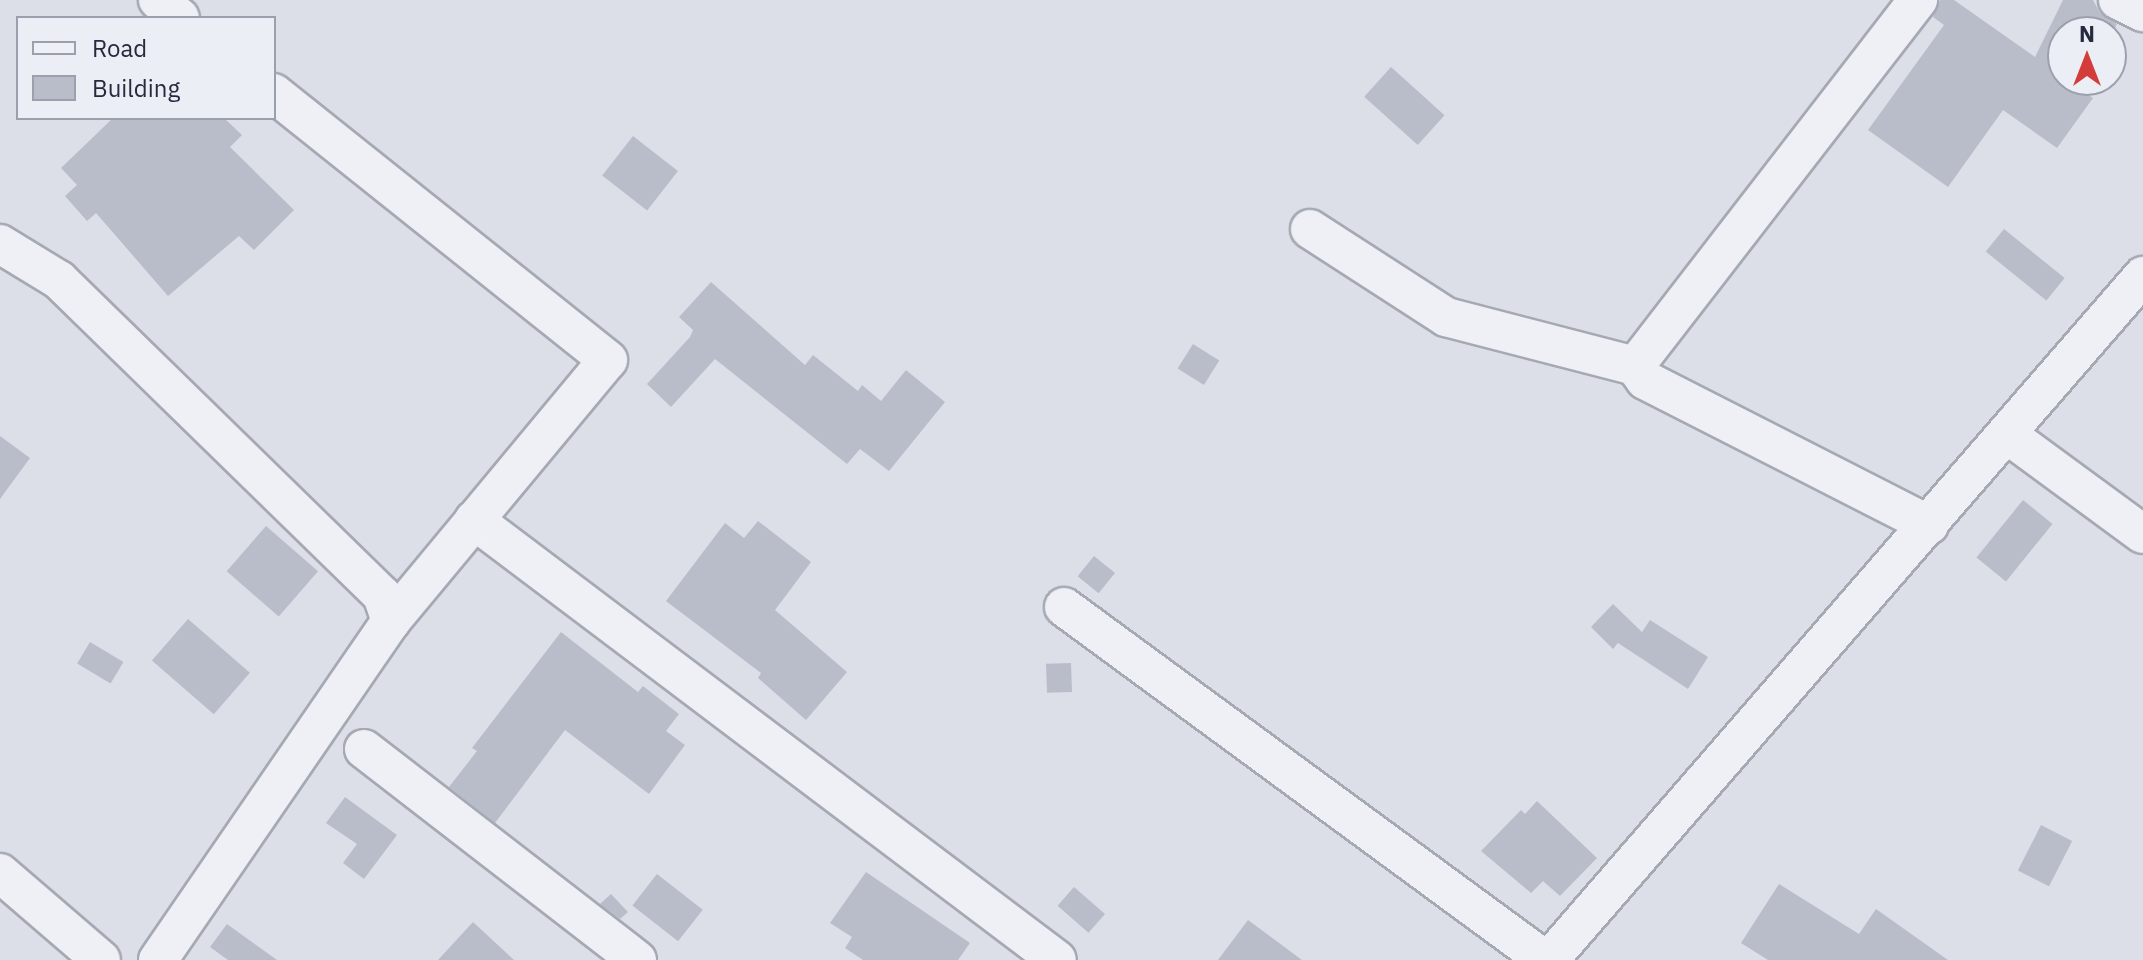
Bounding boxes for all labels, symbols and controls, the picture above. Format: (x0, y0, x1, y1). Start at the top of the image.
legend (16, 16, 276, 120)
north arrow (2047, 16, 2127, 96)
text: N (2079, 19, 2095, 48)
text: Road (92, 32, 147, 64)
text: Building (92, 72, 180, 104)

